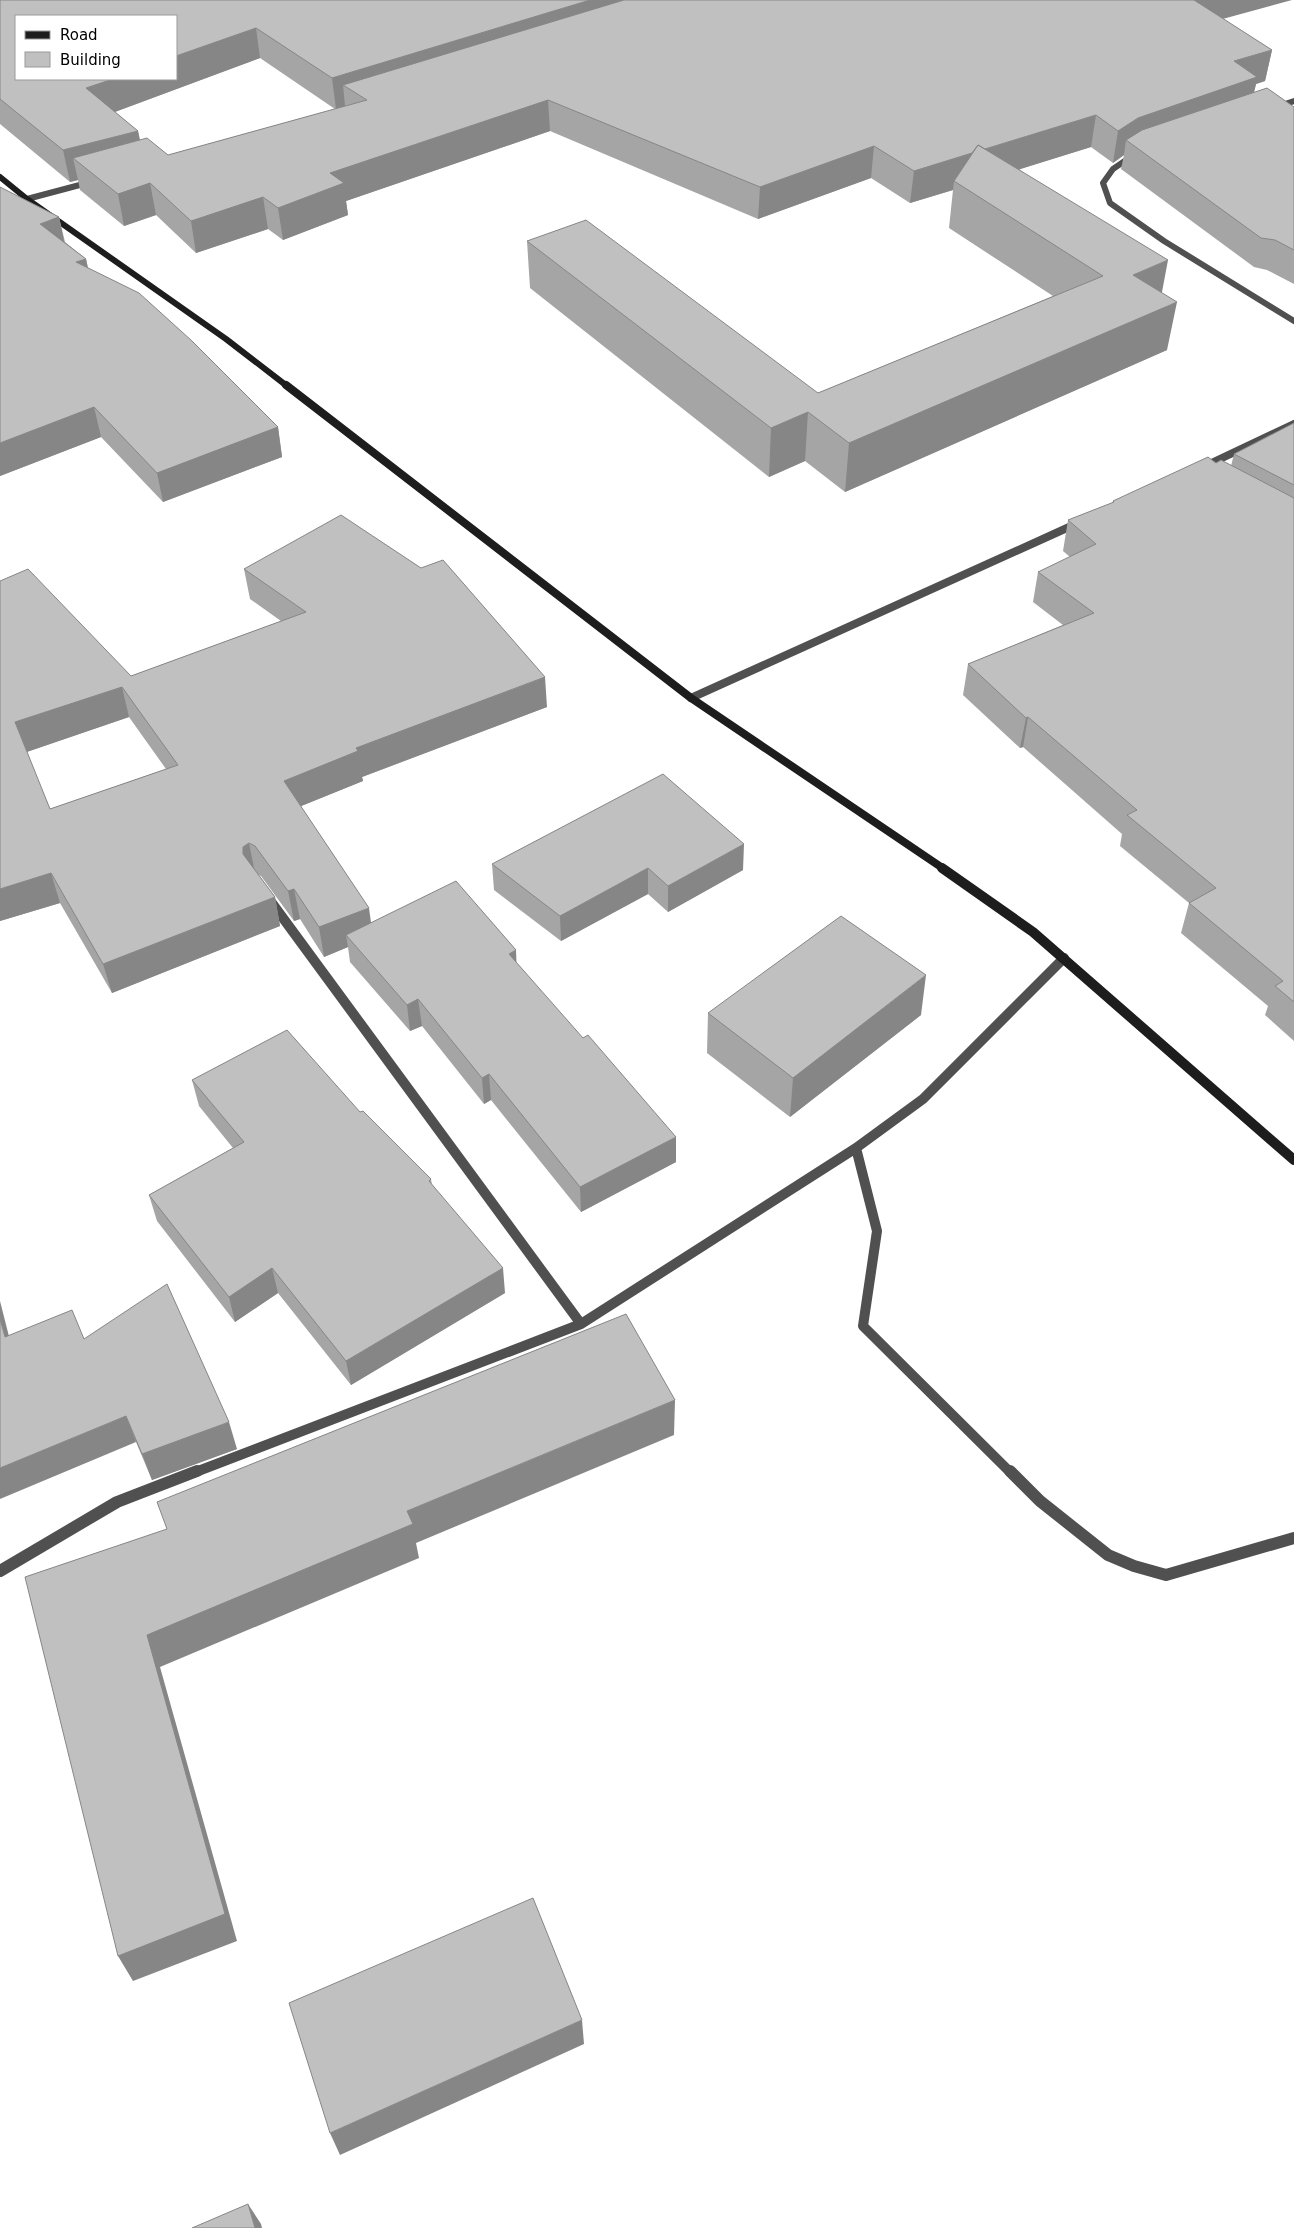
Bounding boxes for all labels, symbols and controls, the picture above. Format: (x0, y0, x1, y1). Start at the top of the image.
legend (15, 15, 178, 80)
text: Road (60, 26, 98, 44)
text: Building (60, 51, 121, 69)

